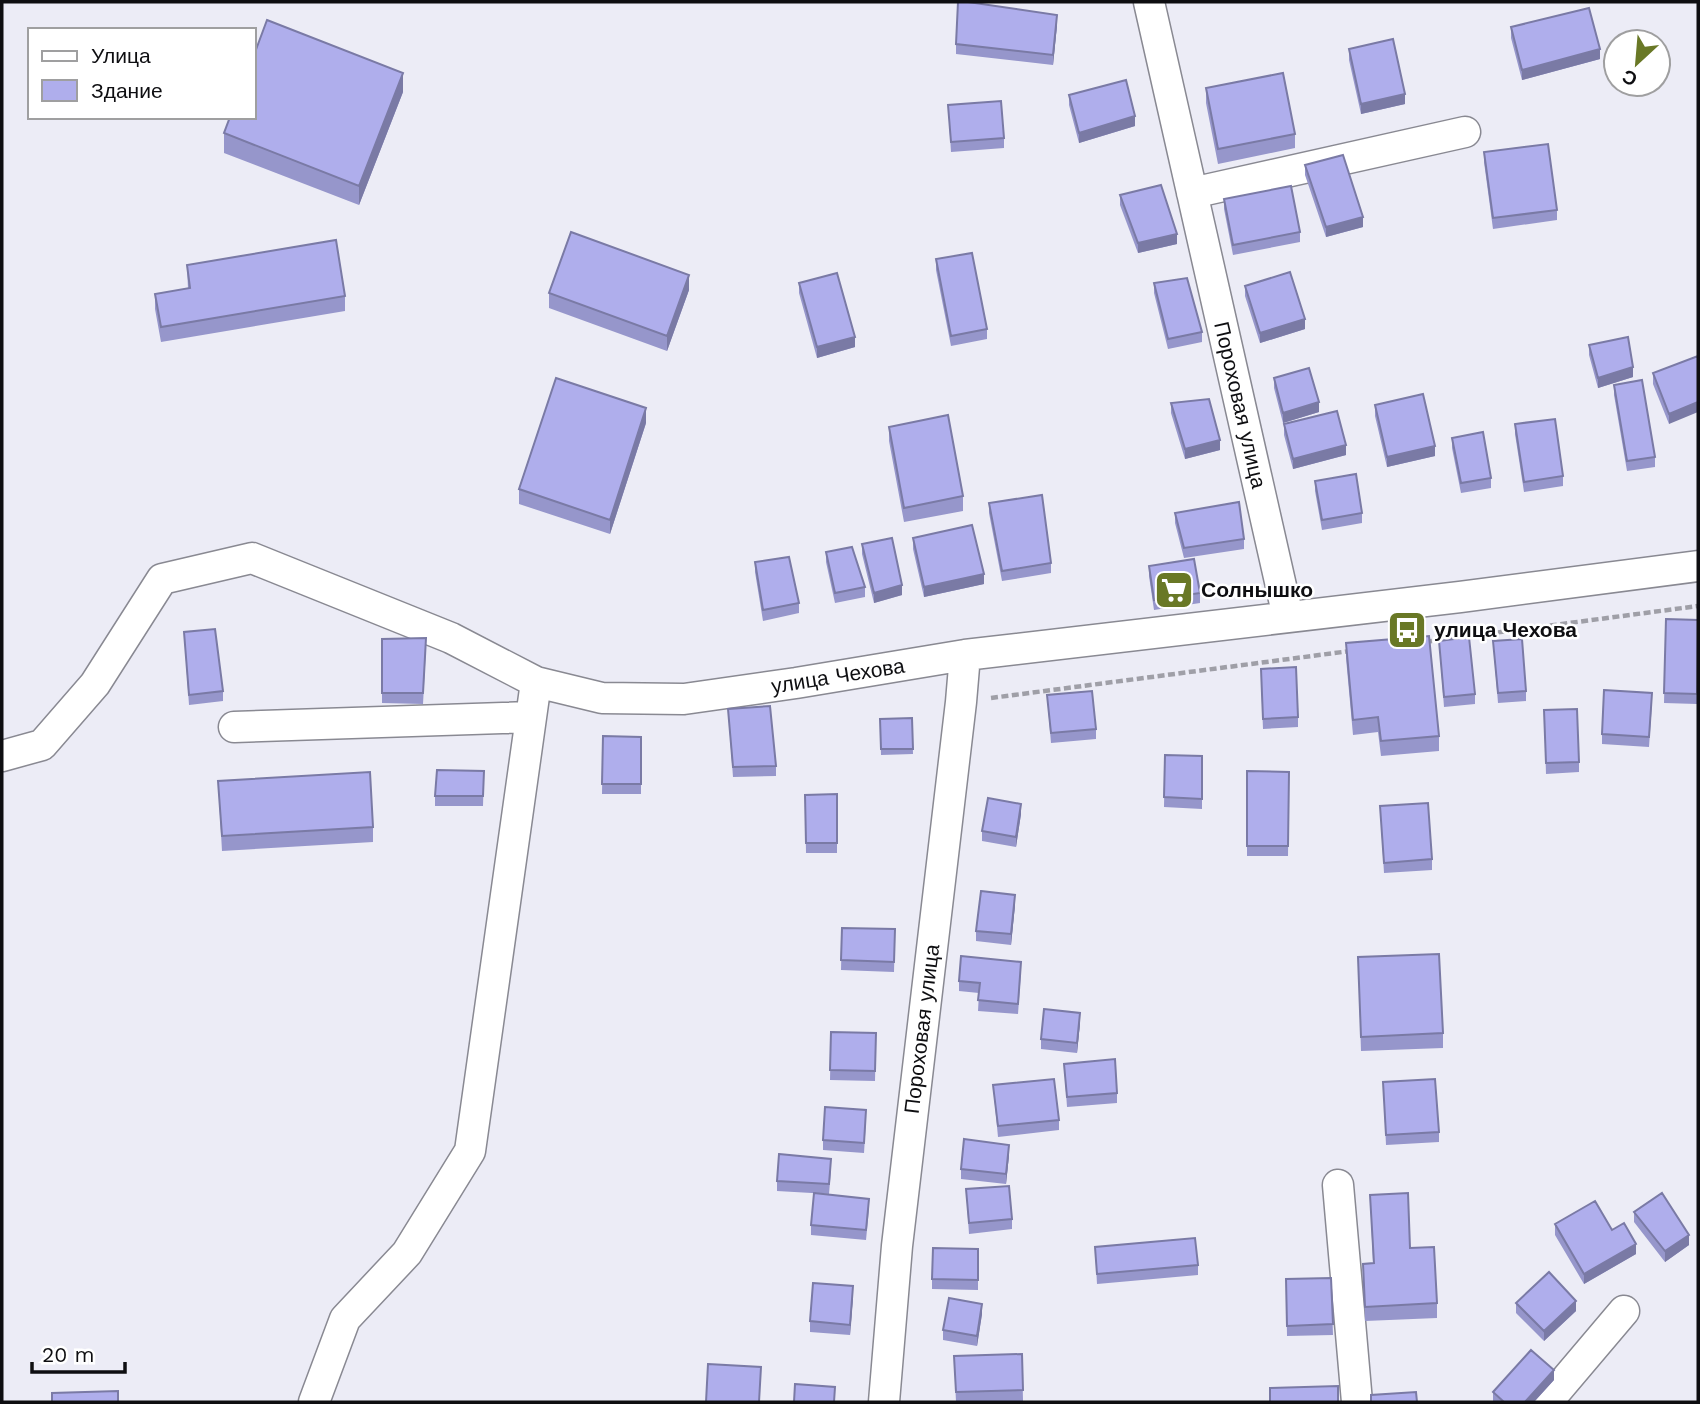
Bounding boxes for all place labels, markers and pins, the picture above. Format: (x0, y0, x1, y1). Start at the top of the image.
supermarket icon: Солнышко (1153, 569, 1195, 611)
place label: Солнышко (1201, 577, 1313, 602)
bus stop icon: улица Чехова (1386, 609, 1428, 651)
place label: улица Чехова (1434, 617, 1577, 642)

